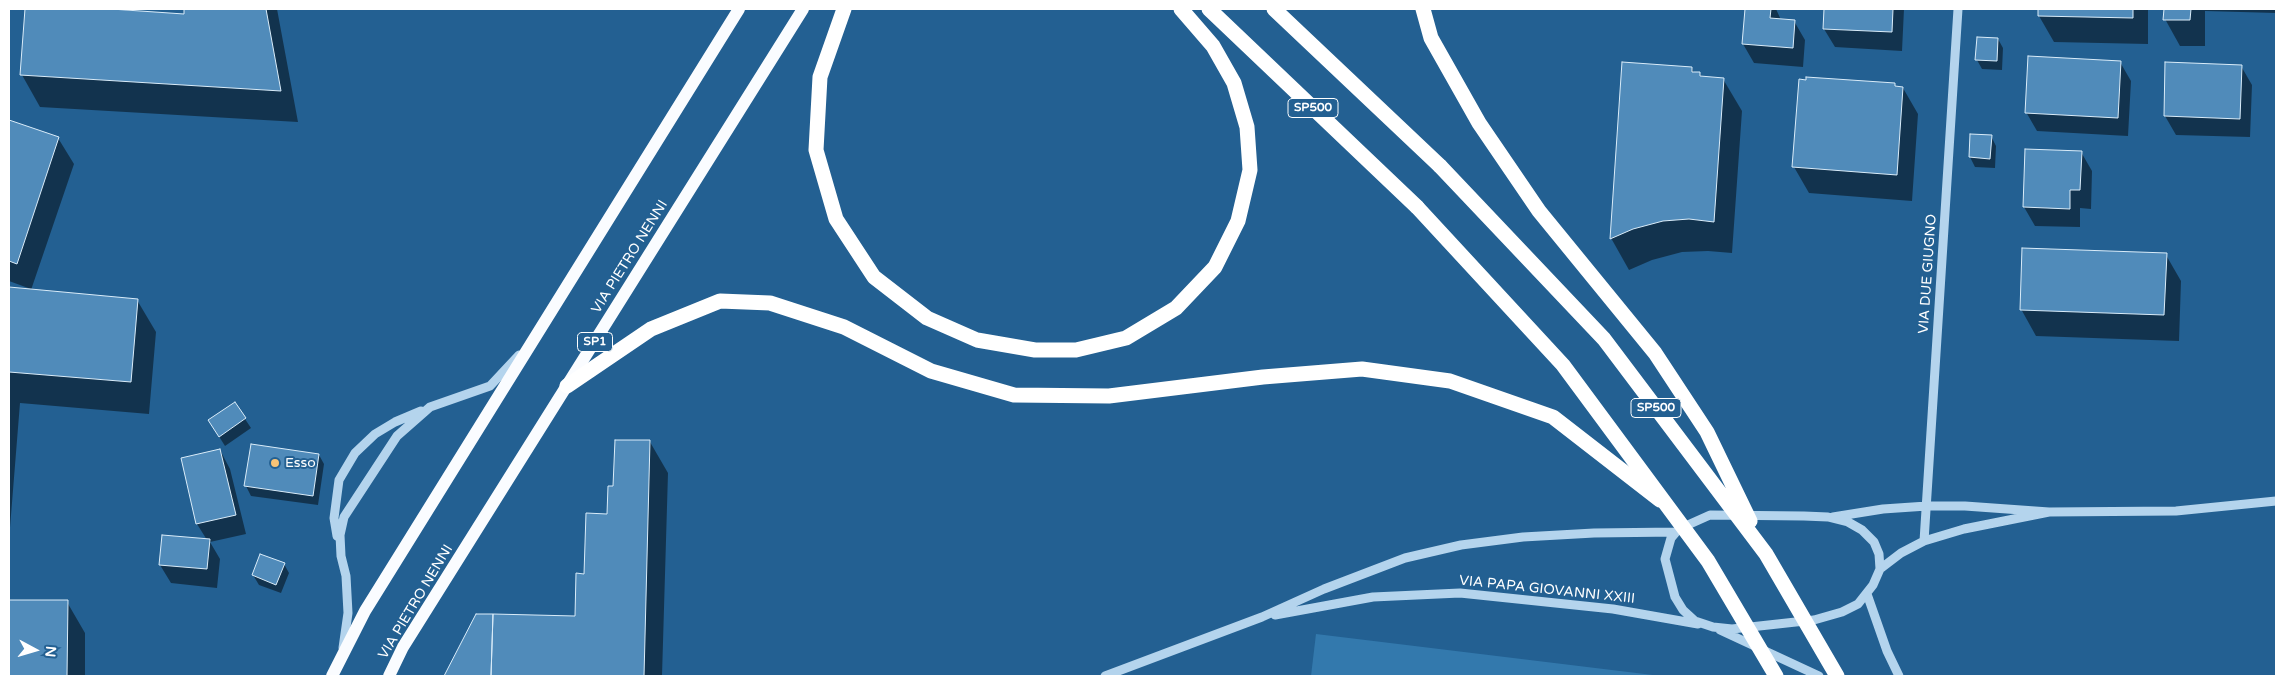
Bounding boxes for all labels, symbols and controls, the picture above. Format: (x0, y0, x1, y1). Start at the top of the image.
road number: SP500 (1288, 99, 1338, 118)
street label: VIA PIETRO NENNI (588, 197, 672, 317)
street label: VIA DUE GIUGNO (1915, 214, 1941, 334)
road number: SP1 (578, 332, 612, 352)
road number: SP500 (1631, 398, 1681, 418)
place label: Esso (285, 455, 316, 471)
marker: Esso (269, 457, 281, 469)
street label: VIA PIETRO NENNI (375, 542, 457, 662)
street label: VIA PAPA GIOVANNI XXIII (1458, 572, 1636, 608)
north arrow (10, 625, 60, 675)
text: N (41, 645, 59, 658)

